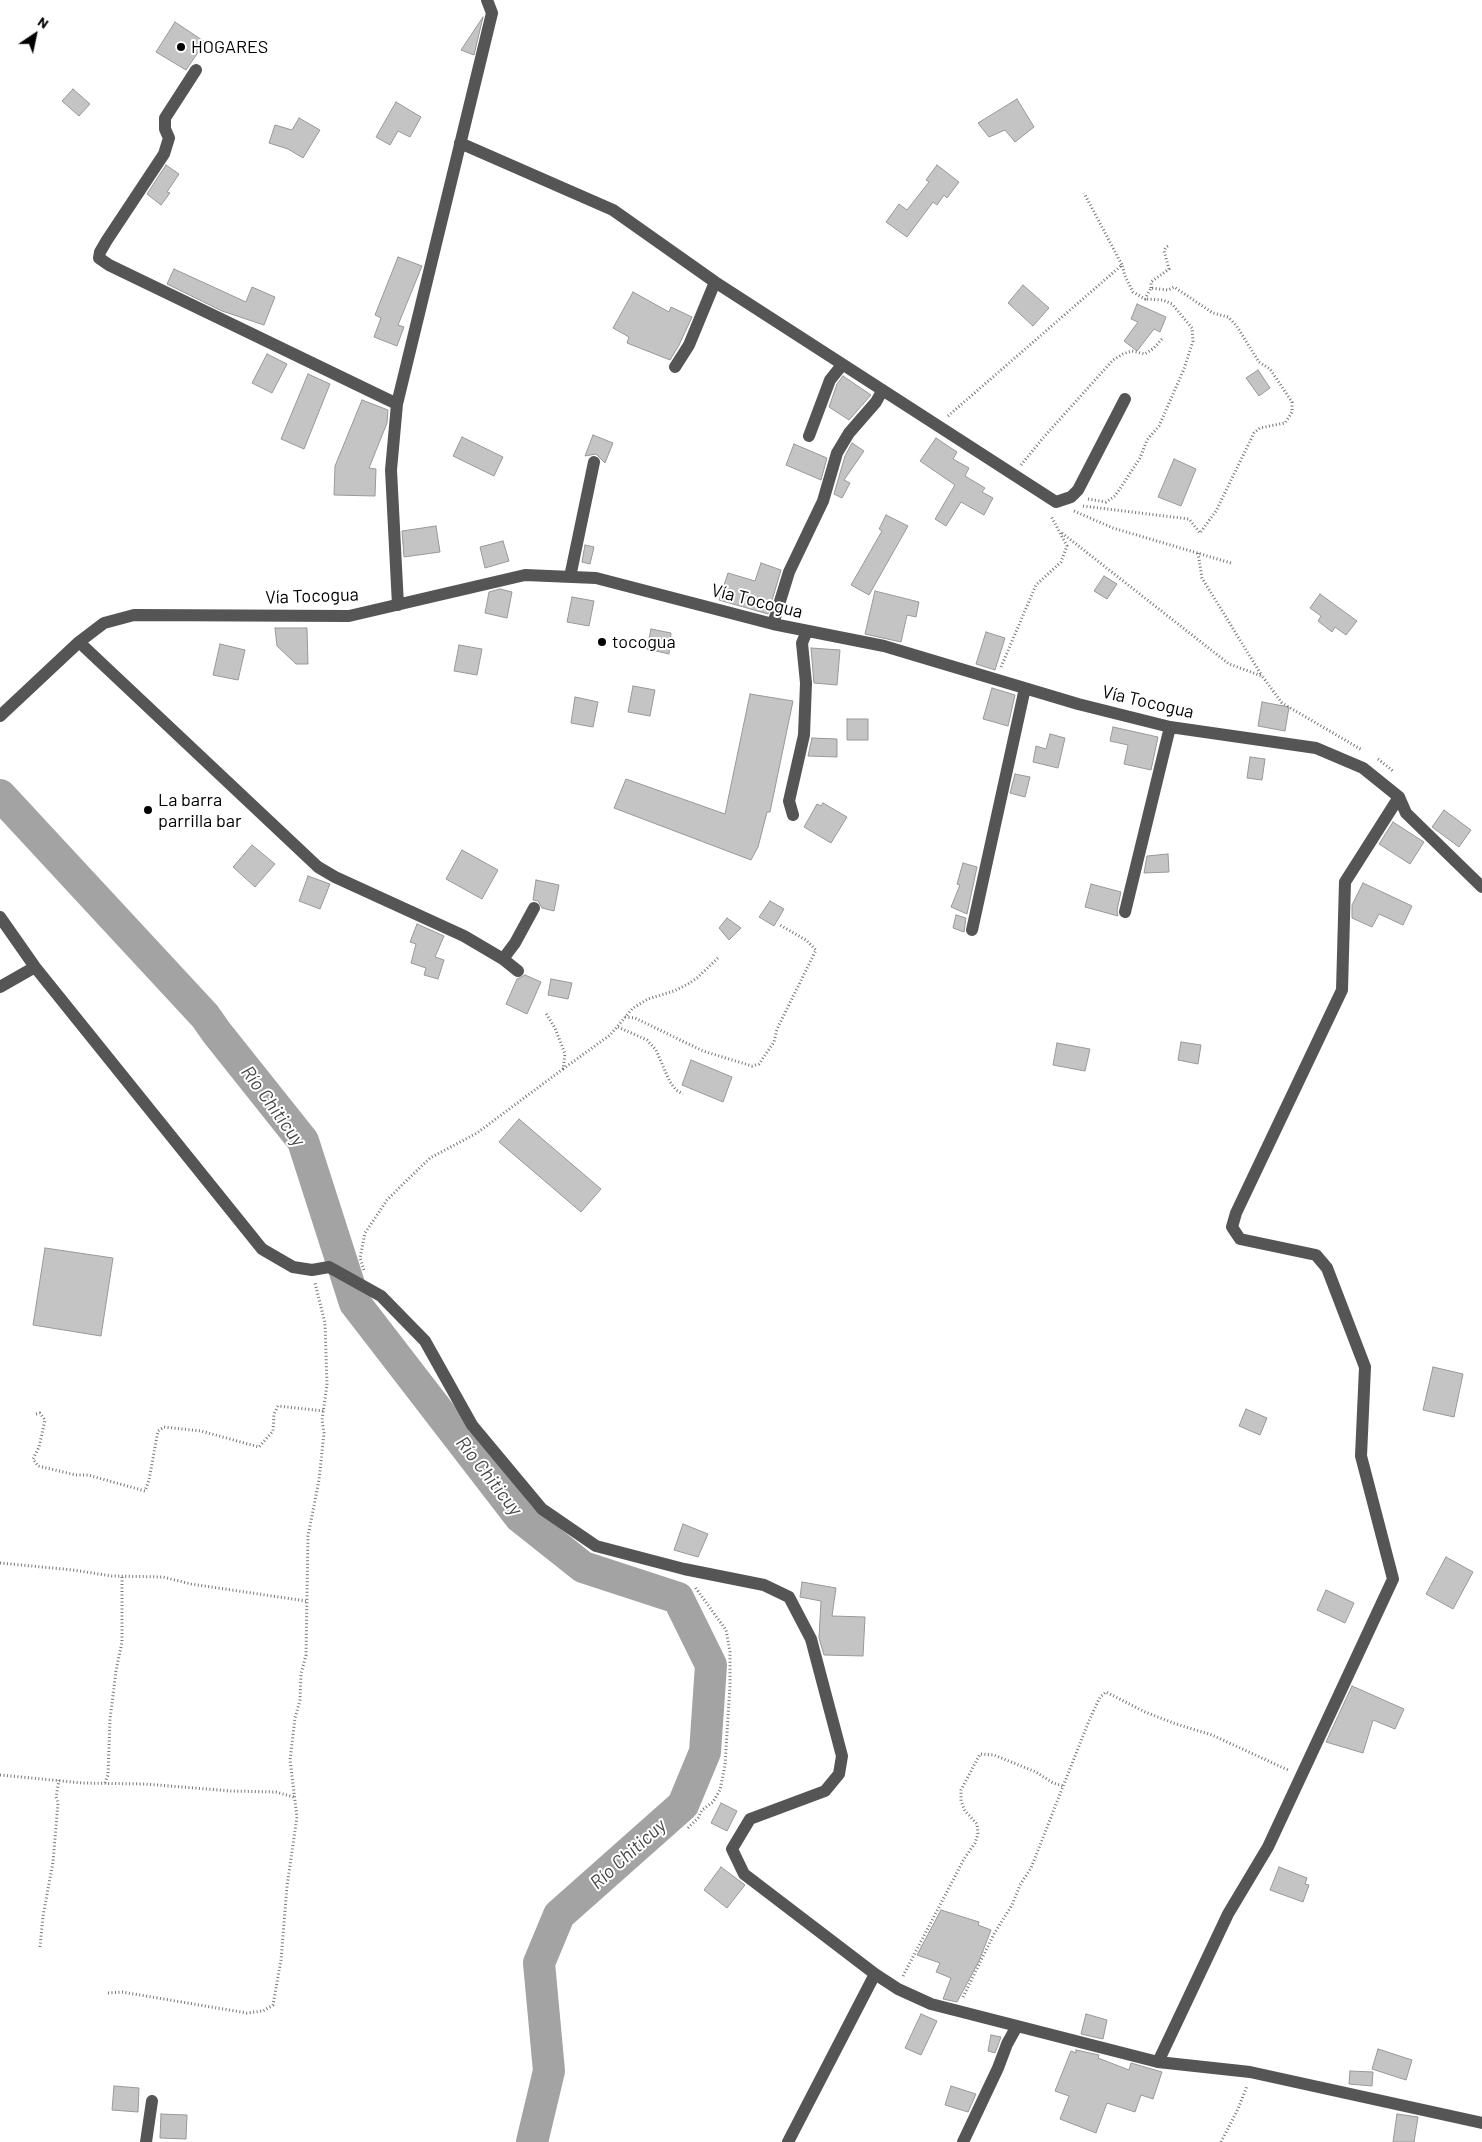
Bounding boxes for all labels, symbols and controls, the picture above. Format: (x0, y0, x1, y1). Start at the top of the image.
north arrow (10, 10, 60, 60)
text: N (35, 12, 52, 32)
place label: HOGARES (191, 36, 268, 58)
marker: HOGARES (175, 41, 187, 53)
street label: Vía Tocogua (709, 579, 805, 623)
street label: Vía Tocogua (265, 584, 359, 608)
place label: tocogua (612, 631, 676, 653)
marker: tocogua (596, 636, 608, 648)
street label: Vía Tocogua (1100, 681, 1196, 723)
place label: La barra parrilla bar (158, 789, 241, 832)
marker: La barra parrilla bar (142, 804, 154, 816)
water label: Río Chiticuy (236, 1061, 310, 1151)
water label: Río Chiticuy (451, 1432, 527, 1520)
water label: Río Chiticuy (585, 1814, 671, 1894)

